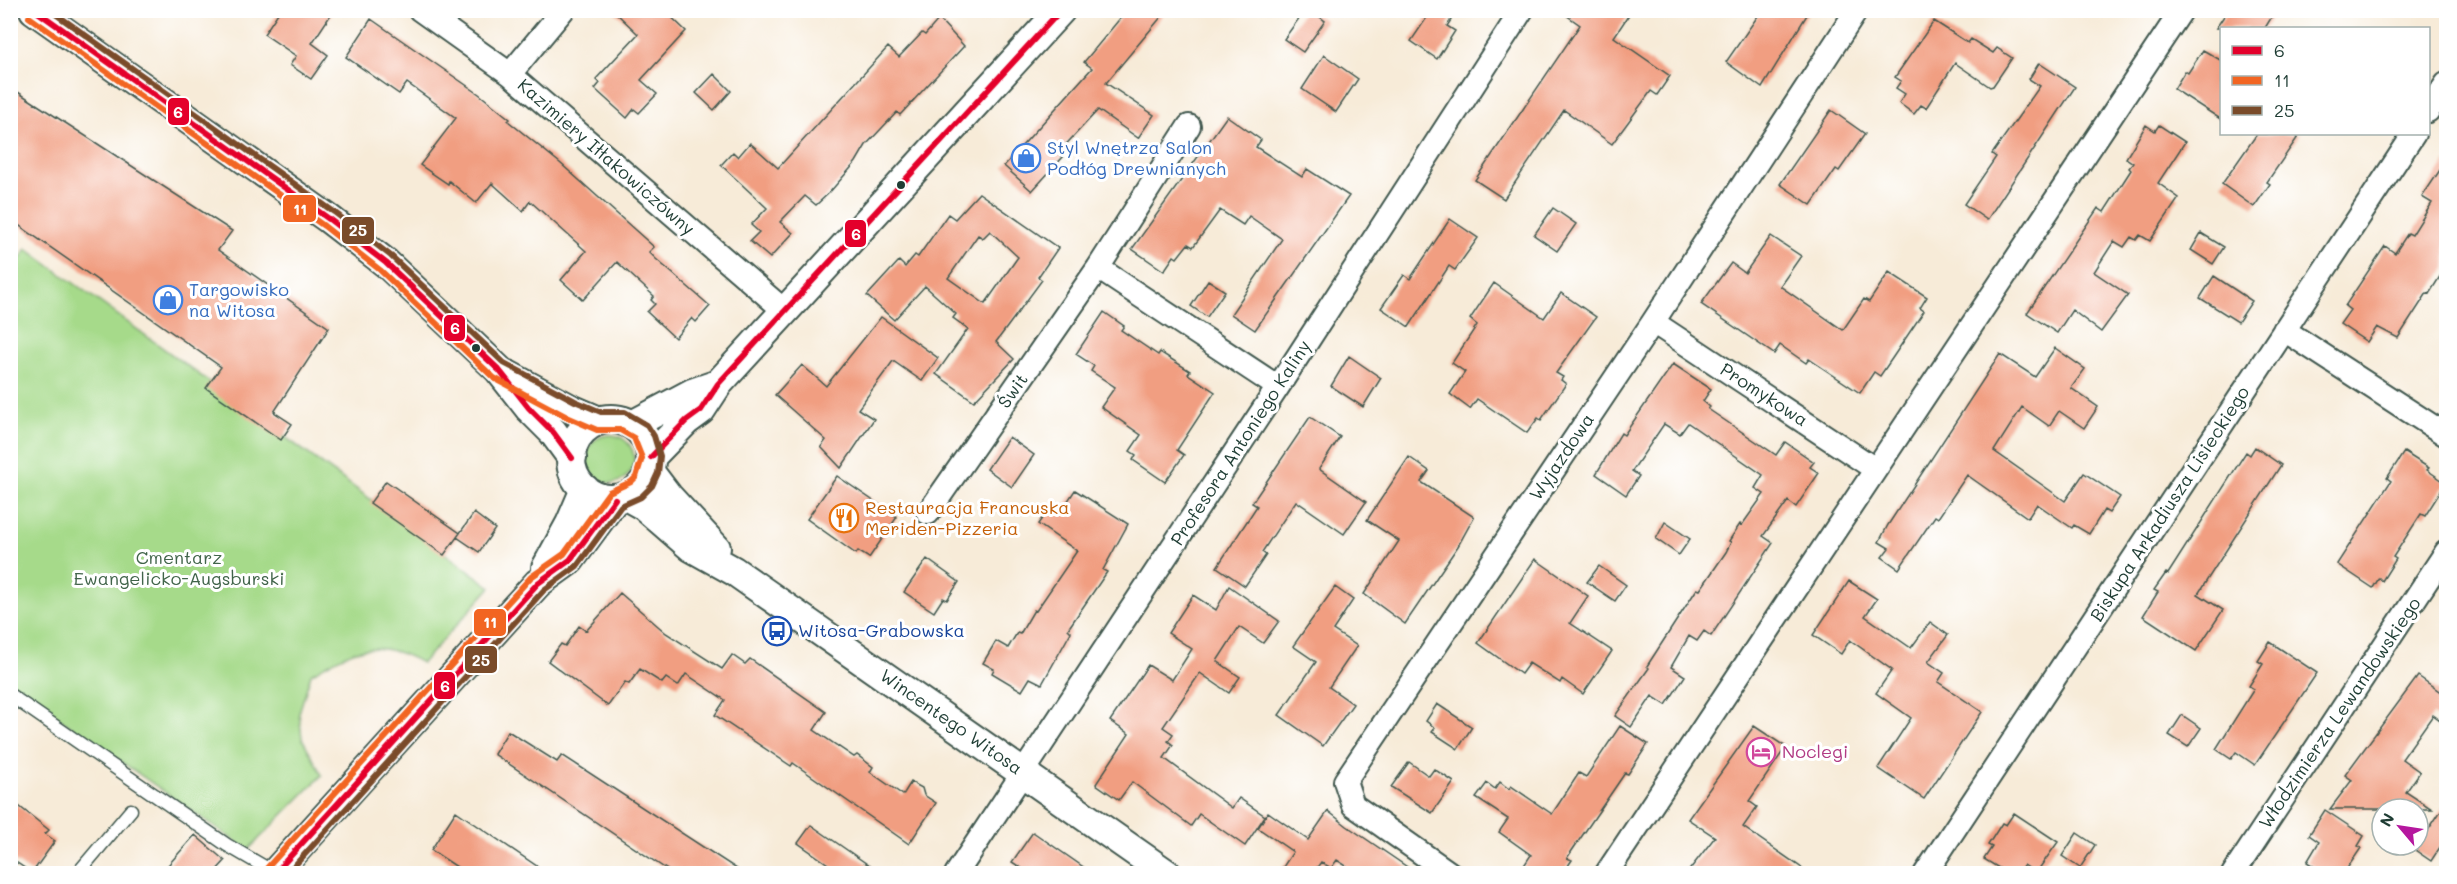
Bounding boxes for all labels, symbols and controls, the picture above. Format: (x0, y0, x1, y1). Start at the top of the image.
legend (2220, 27, 2430, 135)
text: 6 (2274, 38, 2285, 62)
text: 11 (2274, 68, 2290, 92)
street label: Kazimiery Iłłakowiczówny (513, 73, 700, 240)
line badge: 6 (167, 97, 190, 126)
text: 25 (2274, 98, 2295, 122)
text: 6 (173, 101, 183, 122)
place label: Styl Wnętrza Salon Podłóg Drewnianych (1047, 135, 1226, 180)
shop icon: Styl Wnętrza Salon Podłóg Drewnianych (1010, 142, 1042, 174)
unlabelled marker (895, 179, 907, 191)
line badge: 11 (282, 194, 317, 223)
text: 11 (293, 198, 307, 219)
line badge: 25 (341, 216, 375, 245)
text: 25 (349, 219, 367, 240)
line badge: 6 (844, 219, 867, 248)
text: 6 (851, 223, 861, 244)
place label: Targowisko na Witosa (189, 277, 289, 322)
shop icon: Targowisko na Witosa (152, 284, 184, 316)
line badge: 6 (443, 314, 466, 342)
text: 6 (450, 317, 460, 338)
street label: Profesora Antoniego Kaliny (1165, 335, 1316, 550)
unlabelled marker (470, 342, 482, 354)
street label: Promykowa (1716, 357, 1813, 431)
street label: Świt (992, 368, 1033, 413)
street label: Biskupa Arkadiusza Lisieckiego (2084, 381, 2255, 626)
street label: Wyjazdowa (1523, 408, 1599, 504)
place label: Restauracja Francuska Meriden-Pizzeria (865, 495, 1070, 540)
restaurant icon: Restauracja Francuska Meriden-Pizzeria (828, 502, 860, 534)
park label: Cmentarz Ewangelicko-Augsburski (73, 545, 285, 590)
street label: Włodzimierza Lewandowskiego (2253, 592, 2426, 833)
line badge: 11 (473, 608, 507, 637)
text: 11 (483, 611, 497, 632)
bus stop icon: Witosa-Grabowska (761, 615, 793, 647)
place label: Witosa-Grabowska (798, 618, 965, 642)
line badge: 25 (464, 645, 498, 674)
text: 25 (472, 649, 490, 670)
street label: Wincentego Witosa (876, 663, 1028, 779)
line badge: 6 (433, 671, 456, 700)
text: 6 (440, 675, 450, 696)
hotel icon: Noclegi (1745, 736, 1777, 768)
place label: Noclegi (1782, 739, 1848, 763)
north arrow (2370, 797, 2430, 857)
text: N (2374, 809, 2399, 830)

